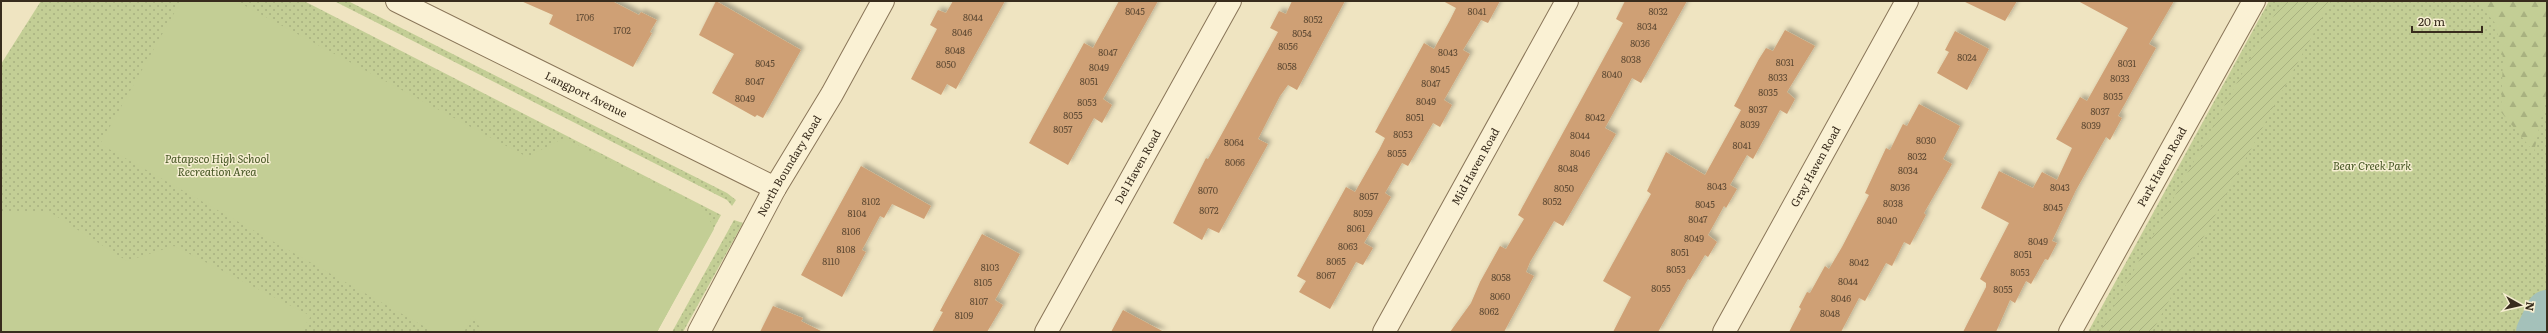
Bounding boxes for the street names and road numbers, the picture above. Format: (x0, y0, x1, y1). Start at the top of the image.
street label: Langport Avenue (543, 67, 631, 121)
street label: North Boundary Road (752, 112, 825, 219)
street label: Gray Haven Road (1786, 123, 1844, 209)
street label: Park Haven Road (2132, 123, 2190, 209)
street label: Mid Haven Road (1447, 124, 1503, 208)
street label: Del Haven Road (1110, 126, 1164, 206)

